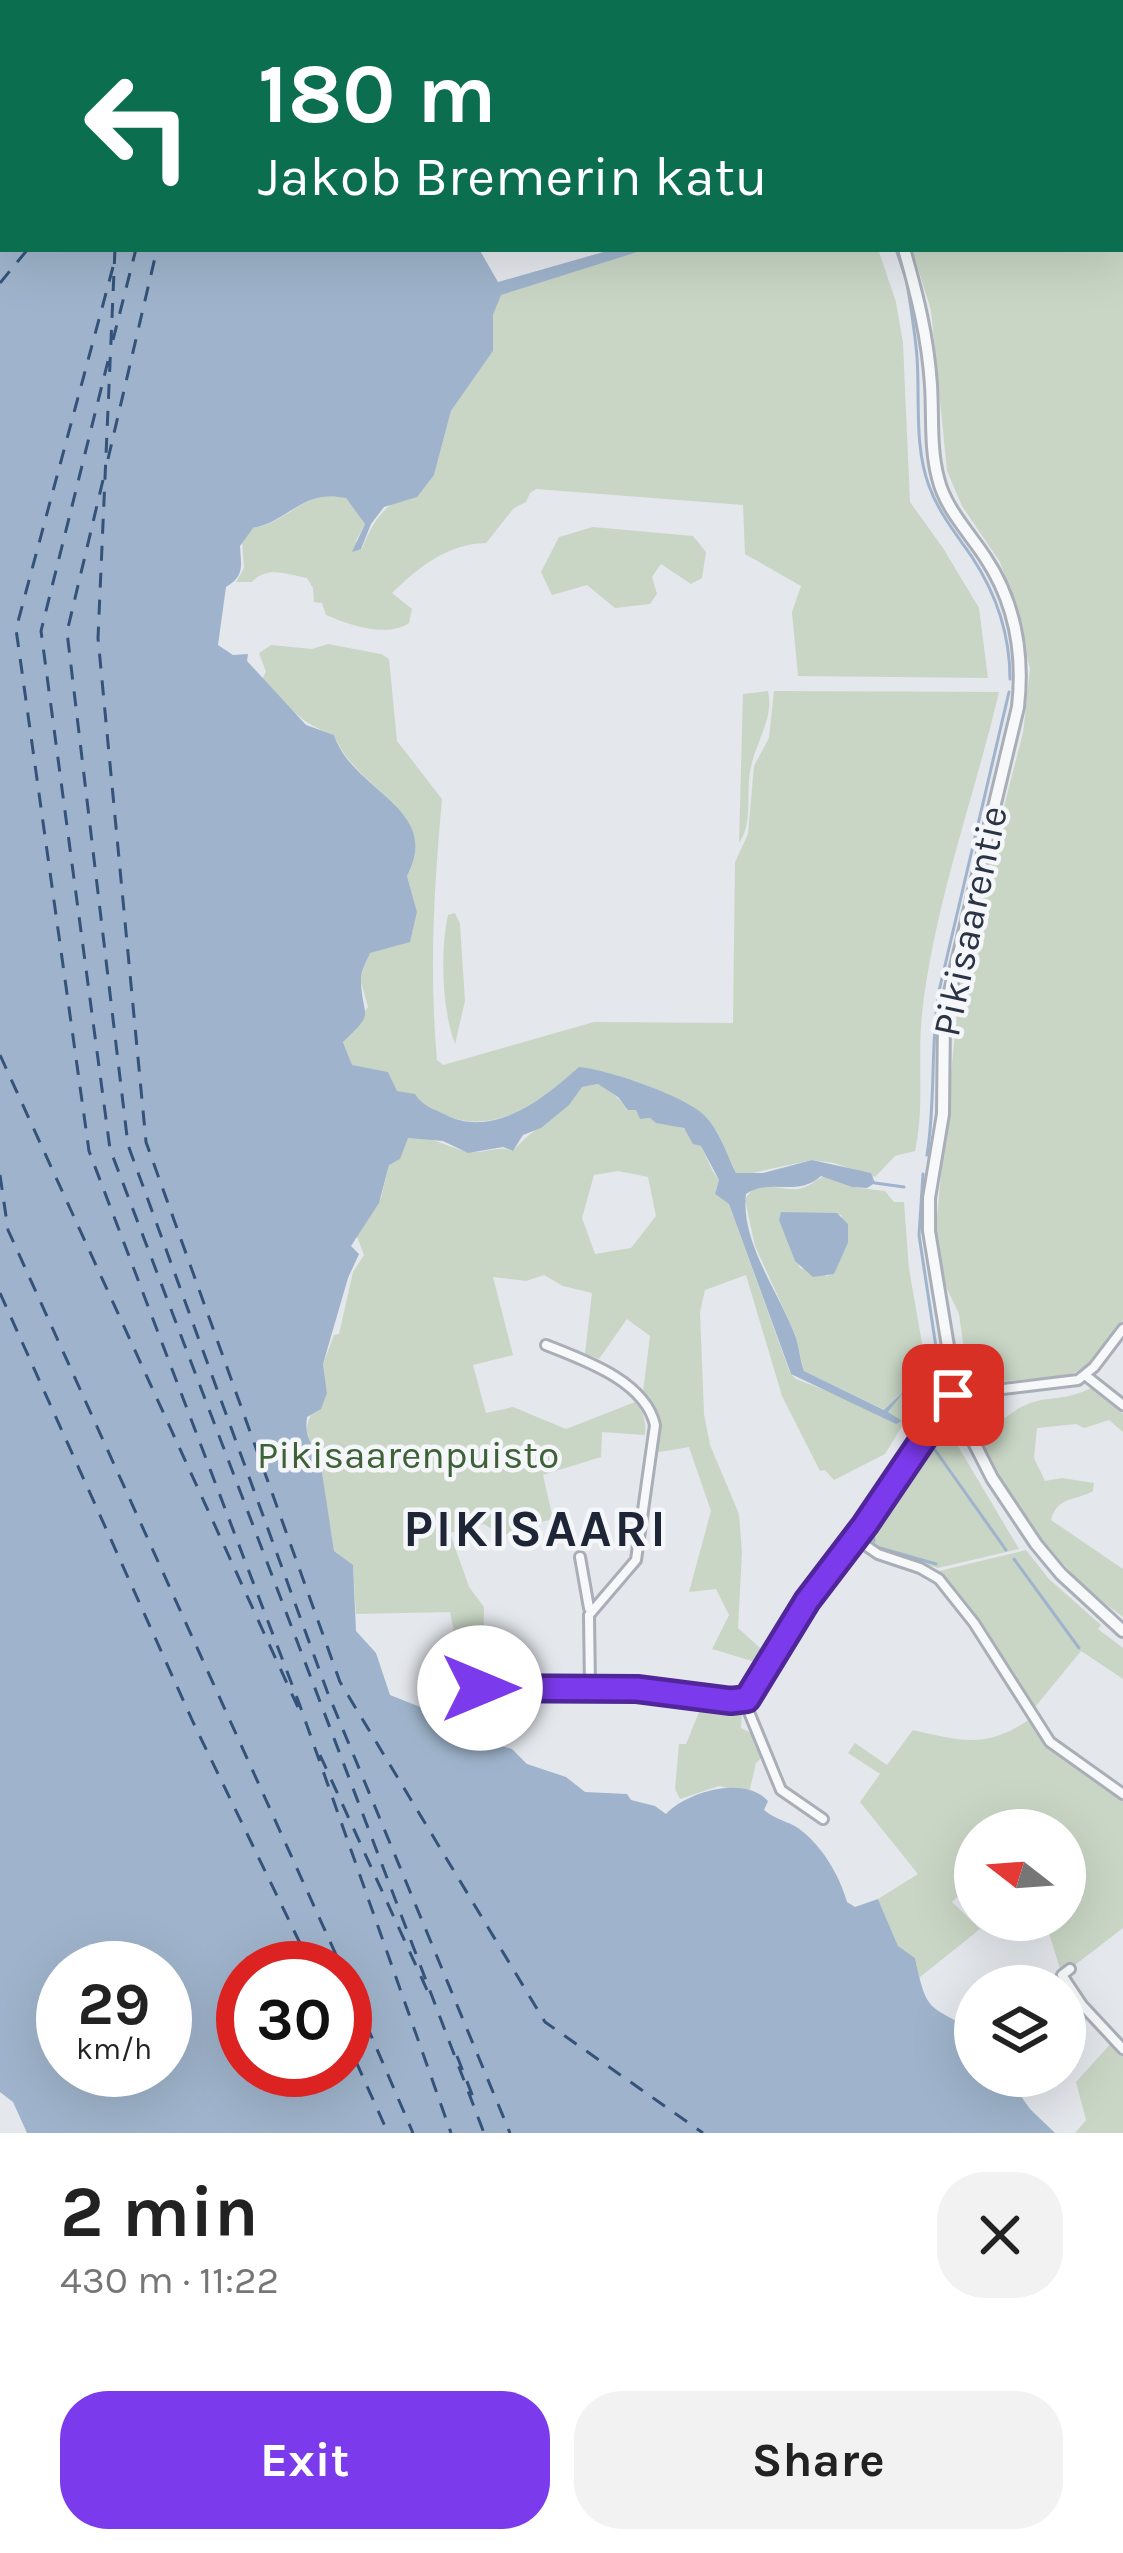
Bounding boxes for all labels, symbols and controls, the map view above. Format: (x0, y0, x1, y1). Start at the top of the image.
text: 180 m (258, 45, 496, 143)
icon: left (60, 48, 216, 204)
text: Jakob Bremerin katu (258, 145, 768, 209)
street label: Pikisaarentie (923, 802, 1017, 1040)
pin (902, 1344, 1004, 1446)
icon: arrive (920, 1362, 986, 1428)
park label: Pikisaarenpuisto (257, 1432, 559, 1478)
district label: PIKISAARI (403, 1499, 669, 1559)
position arrow (417, 1625, 543, 1751)
north arrow (954, 1809, 1086, 1941)
map controls (954, 1809, 1086, 2097)
speed limit sign: 30 (216, 1941, 372, 2097)
button: layers (954, 1965, 1086, 2097)
text: 29 (78, 1969, 150, 2039)
text: km/h (76, 2031, 152, 2067)
text: 2 min (60, 2170, 259, 2254)
button: close (937, 2172, 1063, 2298)
text: 430 m · 11:22 (60, 2257, 279, 2303)
button: Exit (60, 2391, 550, 2529)
button: Share (574, 2391, 1063, 2529)

